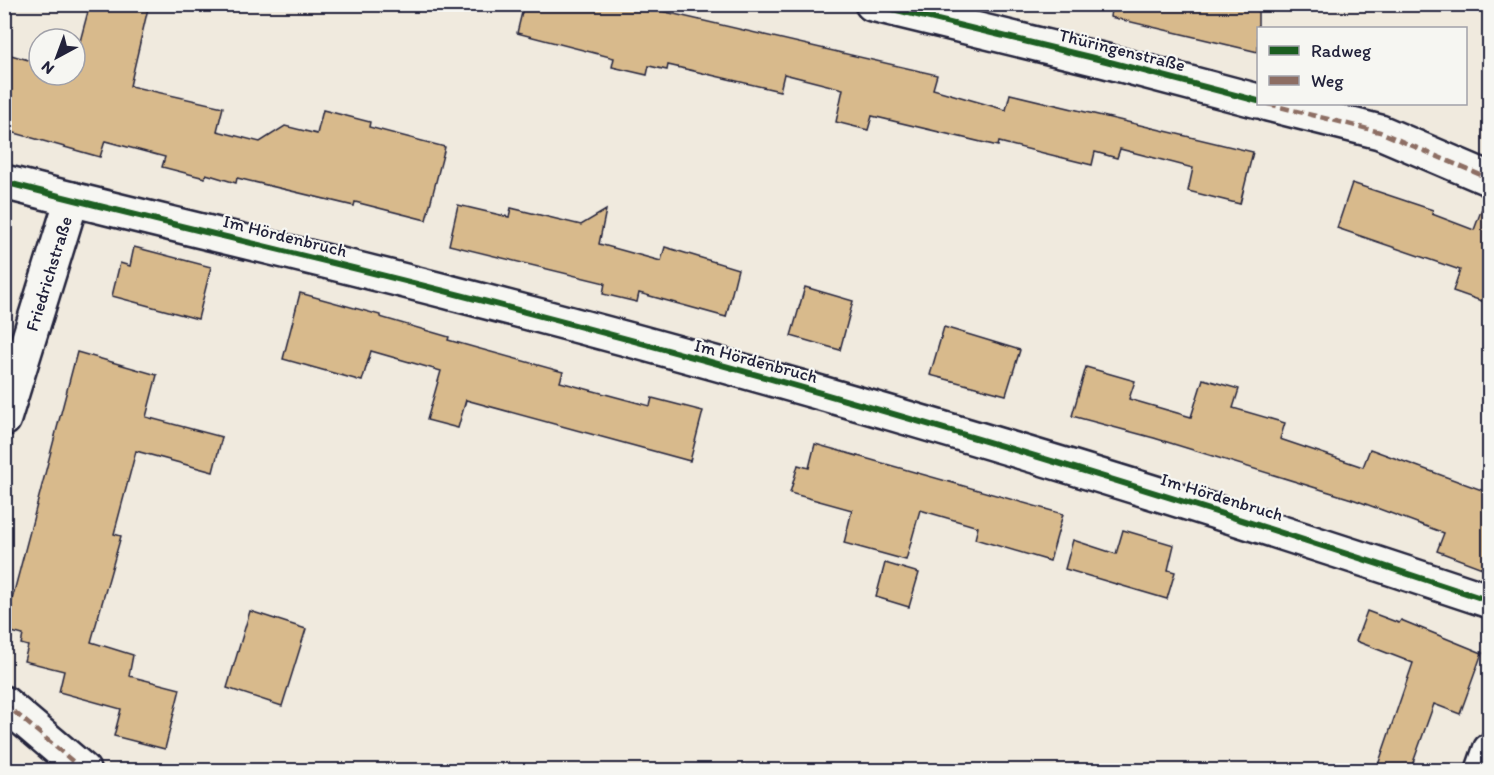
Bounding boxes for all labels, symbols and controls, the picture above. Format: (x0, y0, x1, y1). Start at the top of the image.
street label: Thüringenstraße (1057, 24, 1187, 76)
north arrow (27, 27, 87, 87)
legend (1257, 27, 1467, 105)
text: Radweg (1311, 40, 1372, 62)
text: N (37, 57, 58, 79)
text: Weg (1311, 70, 1344, 92)
street label: Im Hördenbruch (221, 210, 349, 262)
street label: Friedrichstraße (21, 214, 77, 334)
street label: Im Hördenbruch (692, 334, 820, 388)
street label: Im Hördenbruch (1158, 468, 1286, 526)

